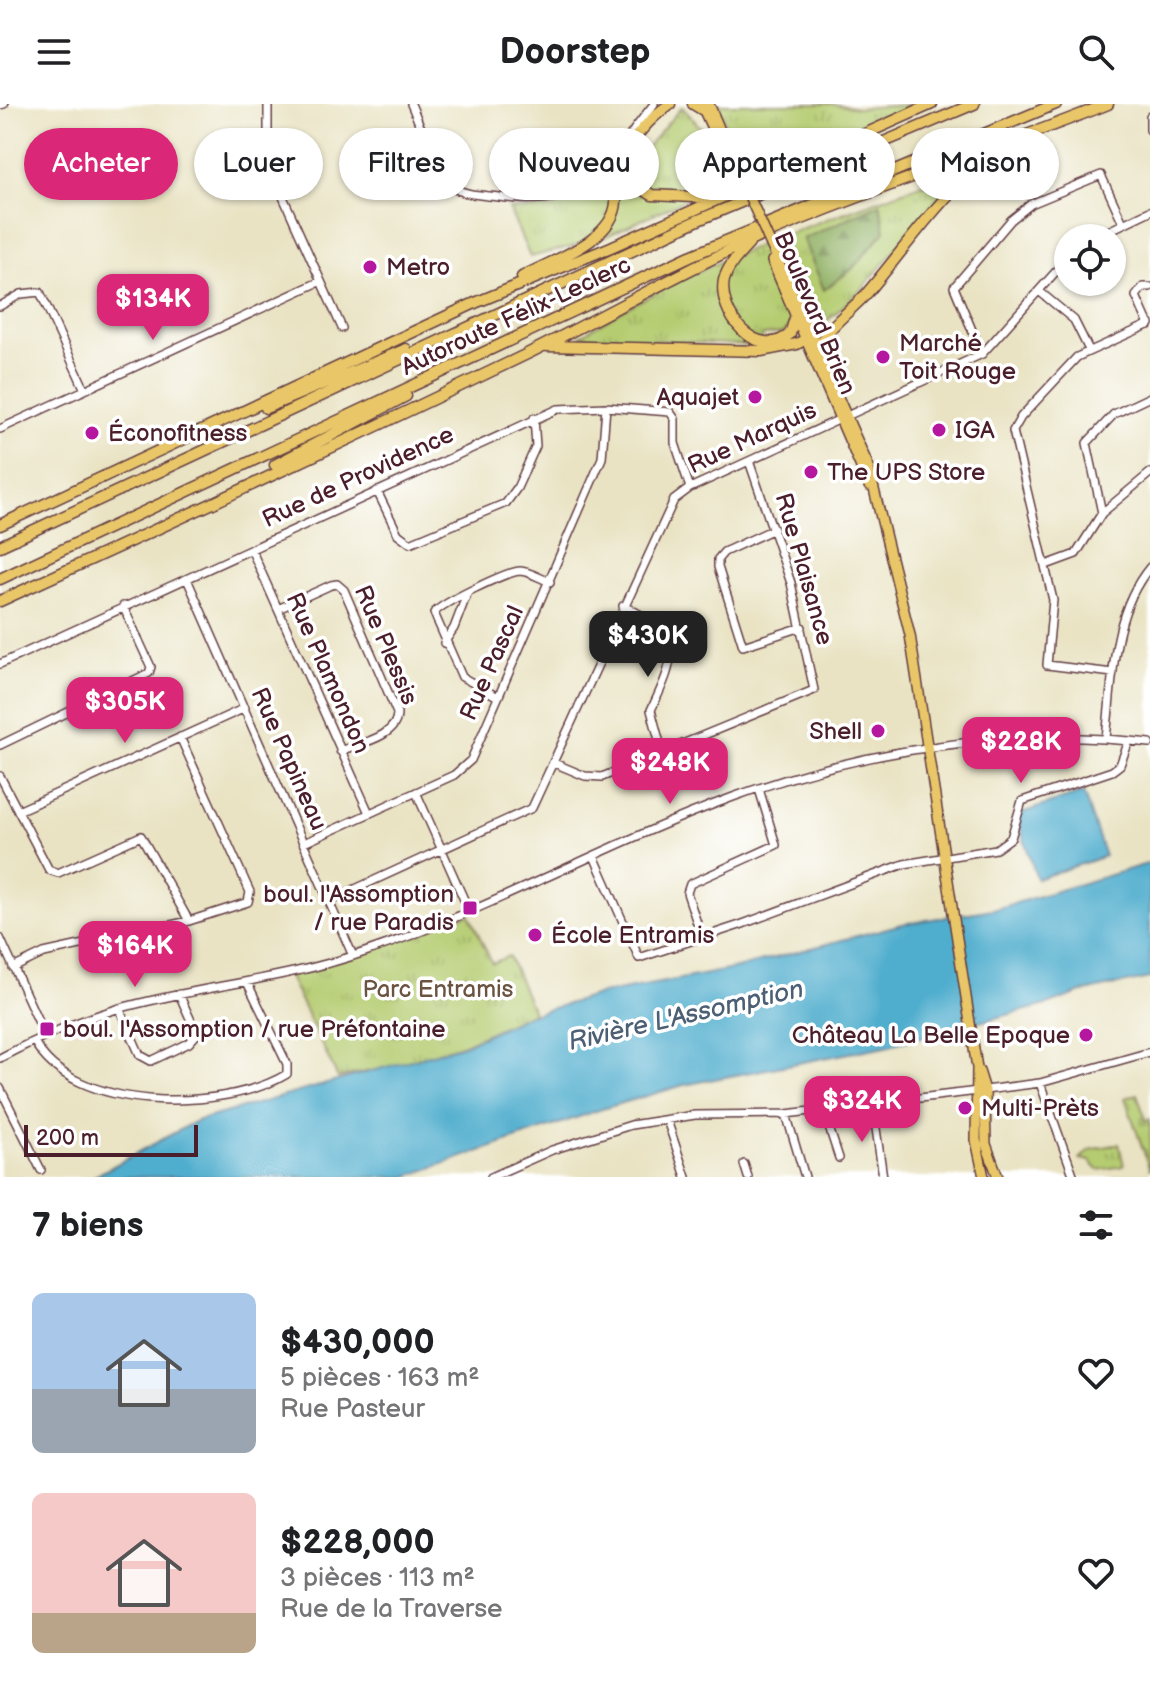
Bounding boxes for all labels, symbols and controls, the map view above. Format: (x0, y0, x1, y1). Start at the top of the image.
icon: menu (32, 30, 76, 74)
icon: search (1074, 30, 1118, 74)
text: Doorstep (499, 31, 651, 74)
chip: Acheter (24, 128, 178, 200)
chip: Louer (194, 128, 323, 200)
chip: Filtres (339, 128, 473, 200)
chip: Nouveau (489, 128, 659, 200)
chip: Appartement (675, 128, 895, 200)
chip: Maison (911, 128, 1059, 200)
map controls (1054, 224, 1126, 296)
button: locate (1054, 224, 1126, 296)
street label: Boulevard Brien (768, 227, 862, 399)
street label: Autoroute Félix-Leclerc (397, 250, 635, 382)
place label: Metro (386, 253, 450, 282)
marker: Metro (361, 258, 379, 276)
pin: $134K (97, 274, 209, 342)
text: $134K (115, 284, 191, 315)
place label: Marché Toit Rouge (899, 329, 1016, 386)
marker: Marché Toit Rouge (874, 348, 892, 366)
place label: Aquajet (657, 383, 740, 412)
marker: Aquajet (746, 388, 764, 406)
street label: Rue Marquis (683, 396, 821, 480)
place label: IGA (955, 416, 995, 445)
place label: Éconofitness (108, 418, 248, 448)
street label: Rue de Providence (258, 420, 458, 534)
marker: IGA (930, 421, 948, 439)
marker: Éconofitness (83, 424, 101, 442)
place label: The UPS Store (827, 458, 985, 487)
marker: The UPS Store (802, 463, 820, 481)
street label: Rue Plaisance (768, 490, 840, 648)
street label: Rue Plessis (348, 581, 424, 709)
street label: Rue Plamondon (280, 588, 376, 758)
street label: Rue Pascal (454, 601, 530, 725)
pin: $430K (592, 611, 704, 679)
text: $430K (607, 621, 689, 652)
pin: $305K (69, 677, 181, 745)
street label: Rue Papineau (245, 683, 333, 835)
text: $305K (84, 687, 166, 718)
place label: Shell (809, 717, 862, 746)
pin: $228K (965, 717, 1077, 785)
marker: Shell (869, 722, 887, 740)
text: $228K (980, 727, 1062, 758)
pin: $248K (614, 738, 726, 806)
text: $248K (630, 748, 710, 779)
place label: boul. l'Assomption / rue Paradis (263, 880, 454, 937)
marker: boul. l'Assomption / rue Paradis (461, 899, 479, 917)
place label: École Entramis (551, 920, 715, 950)
pin: $164K (79, 921, 191, 989)
marker: École Entramis (526, 926, 544, 944)
text: $164K (97, 931, 173, 962)
water label: Rivière L'Assomption (565, 974, 807, 1058)
park label: Parc Entramis (363, 975, 514, 1004)
place label: boul. l'Assomption / rue Préfontaine (63, 1015, 445, 1044)
marker: boul. l'Assomption / rue Préfontaine (38, 1020, 56, 1038)
place label: Château La Belle Epoque (792, 1021, 1070, 1050)
marker: Château La Belle Epoque (1077, 1026, 1095, 1044)
pin: $324K (806, 1076, 918, 1144)
text: $324K (822, 1086, 902, 1117)
place label: Multi-Prèts (981, 1094, 1099, 1123)
marker: Multi-Prèts (956, 1099, 974, 1117)
scale bar (24, 1121, 198, 1157)
text: 200 m (36, 1125, 99, 1152)
icon: filters (1074, 1203, 1118, 1247)
text: 7 biens (32, 1205, 144, 1246)
text: $430,000 (280, 1322, 435, 1363)
icon: home (96, 1325, 192, 1421)
icon: heart (1074, 1351, 1118, 1395)
text: 5 pièces · 163 m² (280, 1363, 480, 1394)
text: Rue Pasteur (280, 1394, 425, 1425)
text: $228,000 (280, 1522, 435, 1563)
icon: home (96, 1525, 192, 1621)
icon: heart (1074, 1551, 1118, 1595)
text: 3 pièces · 113 m² (280, 1563, 475, 1594)
text: Rue de la Traverse (280, 1594, 503, 1625)

